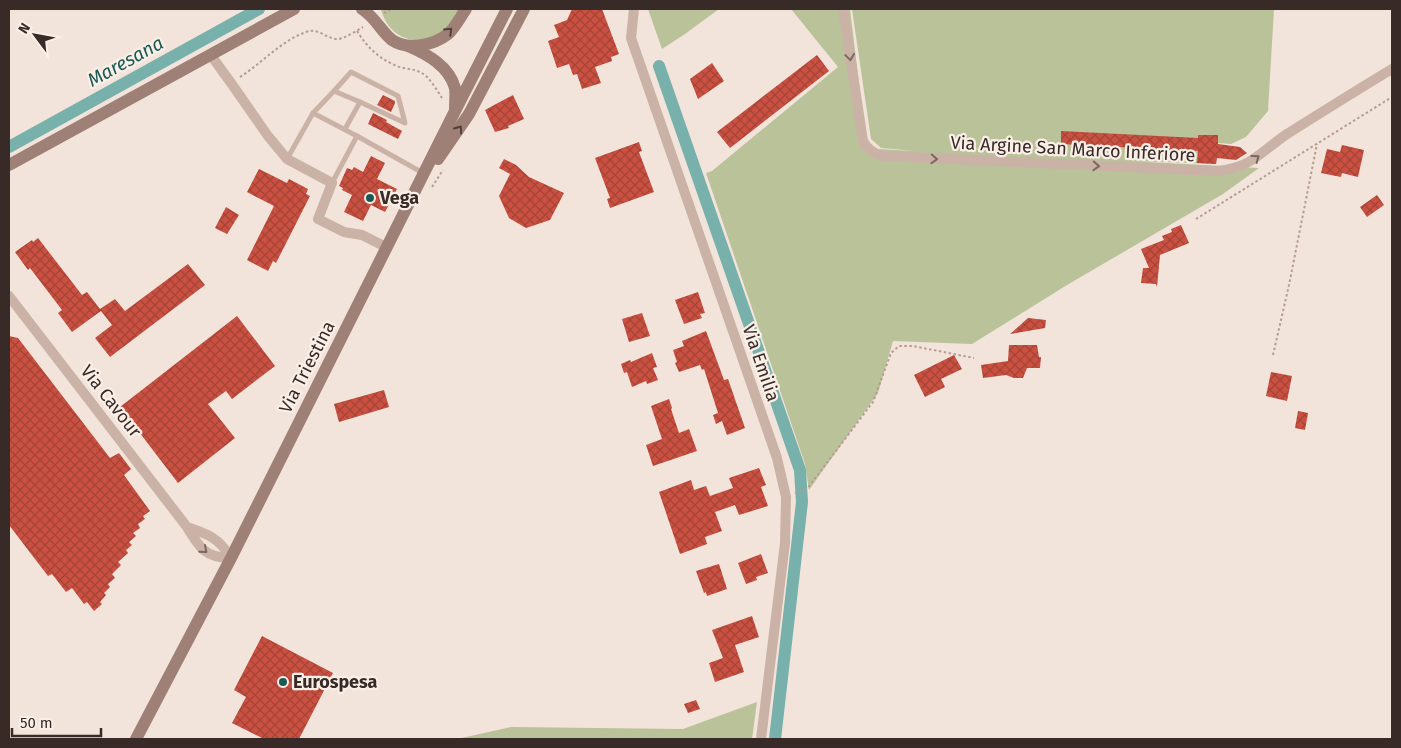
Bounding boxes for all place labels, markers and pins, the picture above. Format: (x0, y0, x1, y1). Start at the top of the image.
place label: Vega (379, 187, 419, 209)
marker: Vega (364, 192, 376, 204)
place label: Eurospesa (293, 671, 378, 693)
marker: Eurospesa (277, 676, 289, 688)

